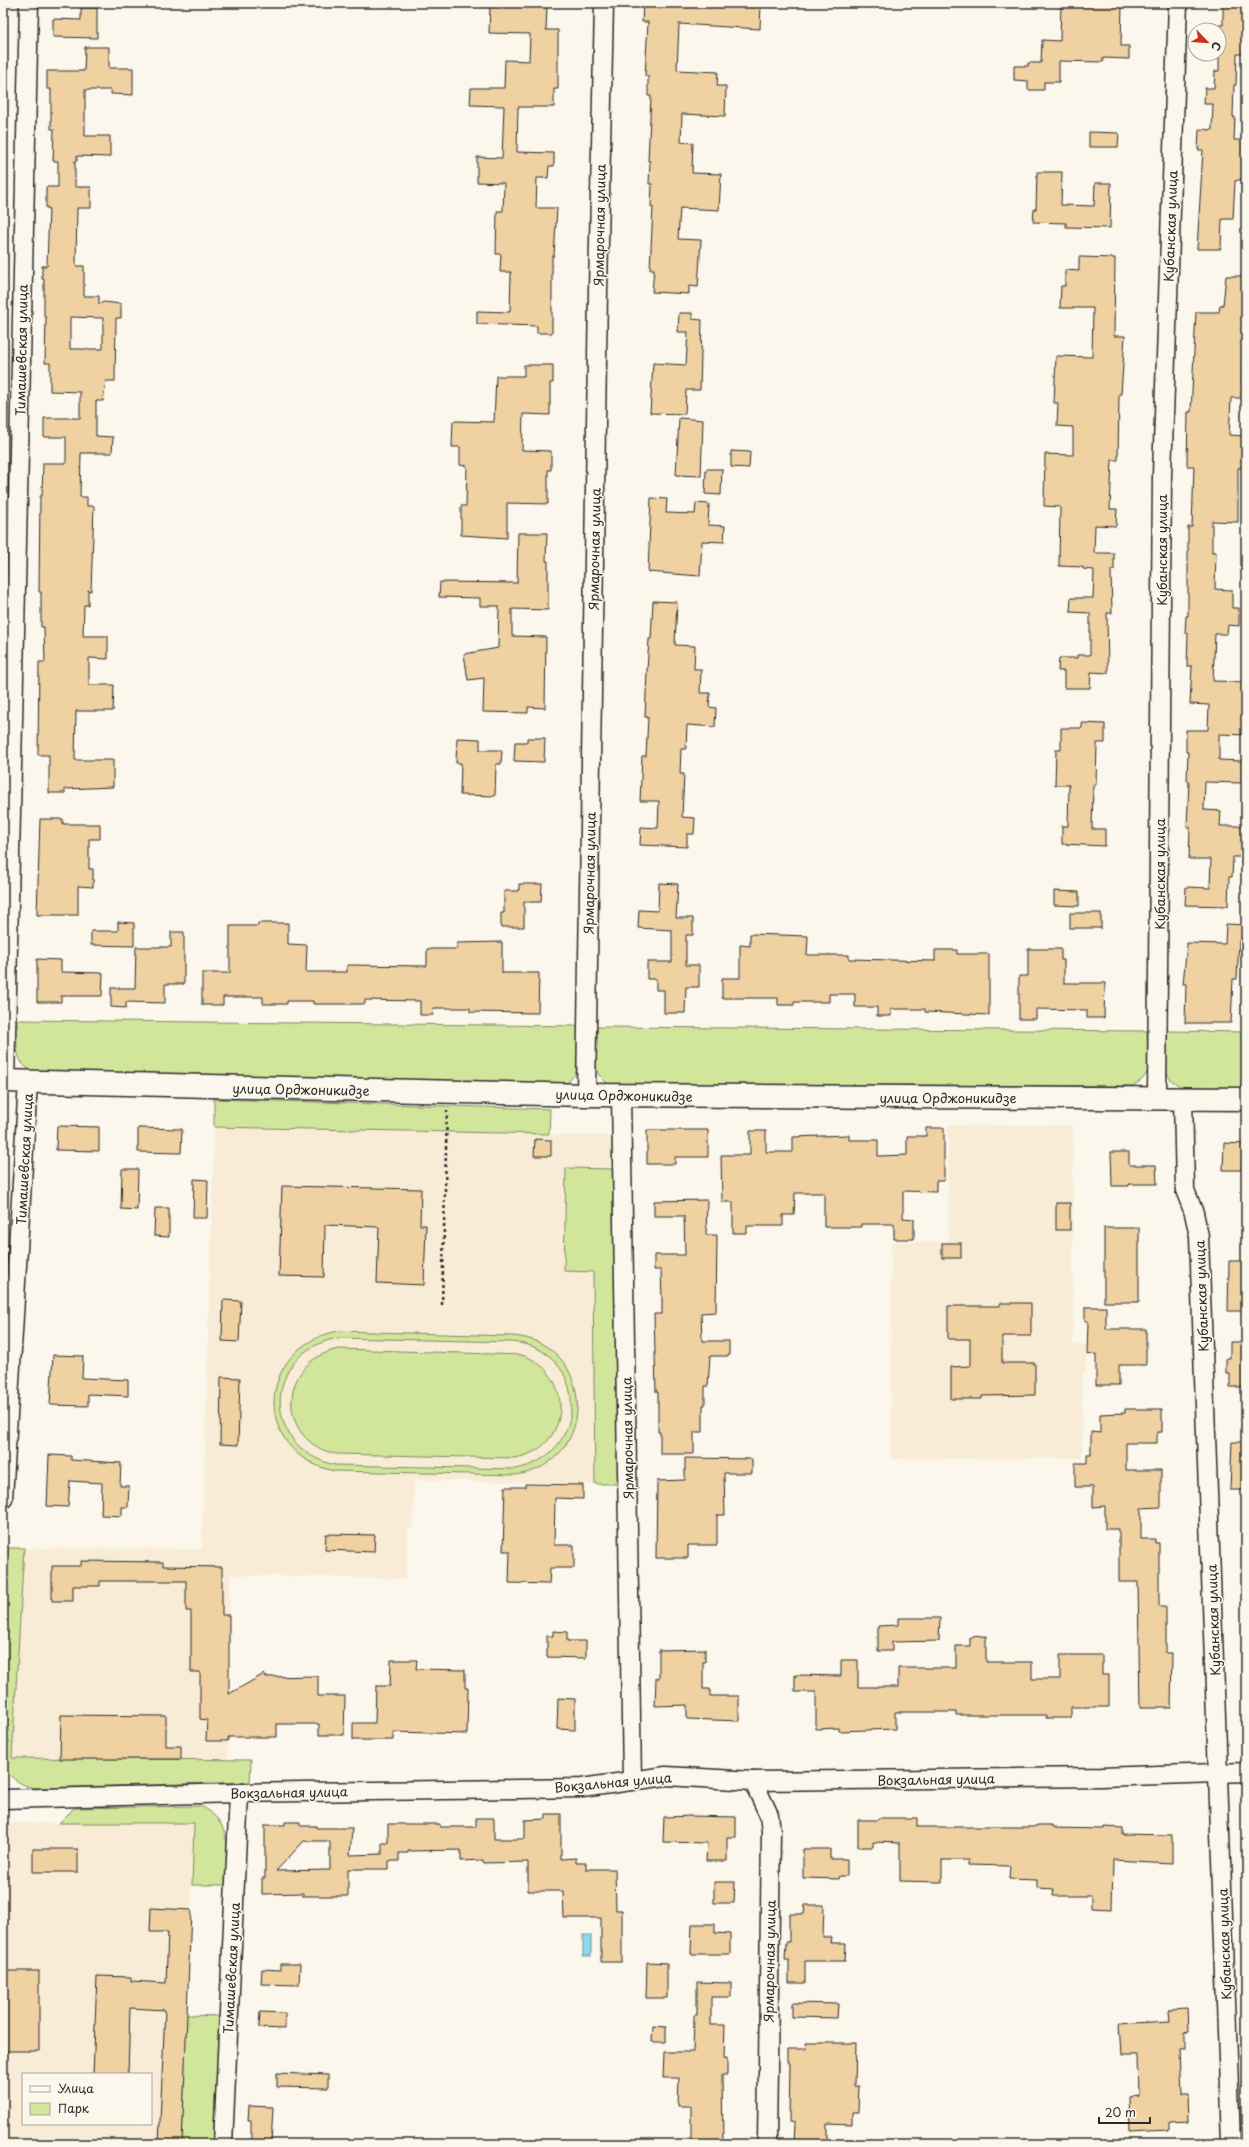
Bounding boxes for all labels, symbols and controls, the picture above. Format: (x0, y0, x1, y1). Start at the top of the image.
north arrow (1187, 22, 1227, 62)
text: С (1207, 39, 1226, 54)
street label: Ярмарочная улица (588, 163, 610, 286)
street label: Кубанская улица (1159, 169, 1181, 282)
street label: Тимашевская улица (10, 283, 32, 416)
street label: Ярмарочная улица (583, 487, 605, 610)
street label: Кубанская улица (1152, 493, 1171, 606)
street label: Ярмарочная улица (578, 811, 600, 934)
street label: Кубанская улица (1150, 817, 1169, 930)
street label: улица Орджоникидзе (232, 1078, 370, 1100)
street label: улица Орджоникидзе (555, 1084, 693, 1106)
street label: улица Орджоникидзе (879, 1088, 1017, 1107)
street label: Тимашевская улица (11, 1092, 37, 1225)
street label: Кубанская улица (1190, 1239, 1212, 1352)
street label: Ярмарочная улица (616, 1376, 638, 1499)
street label: Кубанская улица (1202, 1563, 1224, 1676)
street label: Вокзальная улица (553, 1767, 673, 1797)
street label: Вокзальная улица (877, 1768, 996, 1790)
street label: Вокзальная улица (230, 1781, 349, 1803)
street label: Кубанская улица (1213, 1887, 1235, 2000)
street label: Ярмарочная улица (758, 1899, 780, 2022)
street label: Тимашевская улица (218, 1901, 244, 2034)
legend (22, 2073, 152, 2125)
text: Улица (58, 2079, 94, 2097)
text: Парк (58, 2099, 90, 2117)
scale bar (1099, 2099, 1150, 2125)
text: 20 m (1105, 2103, 1136, 2121)

